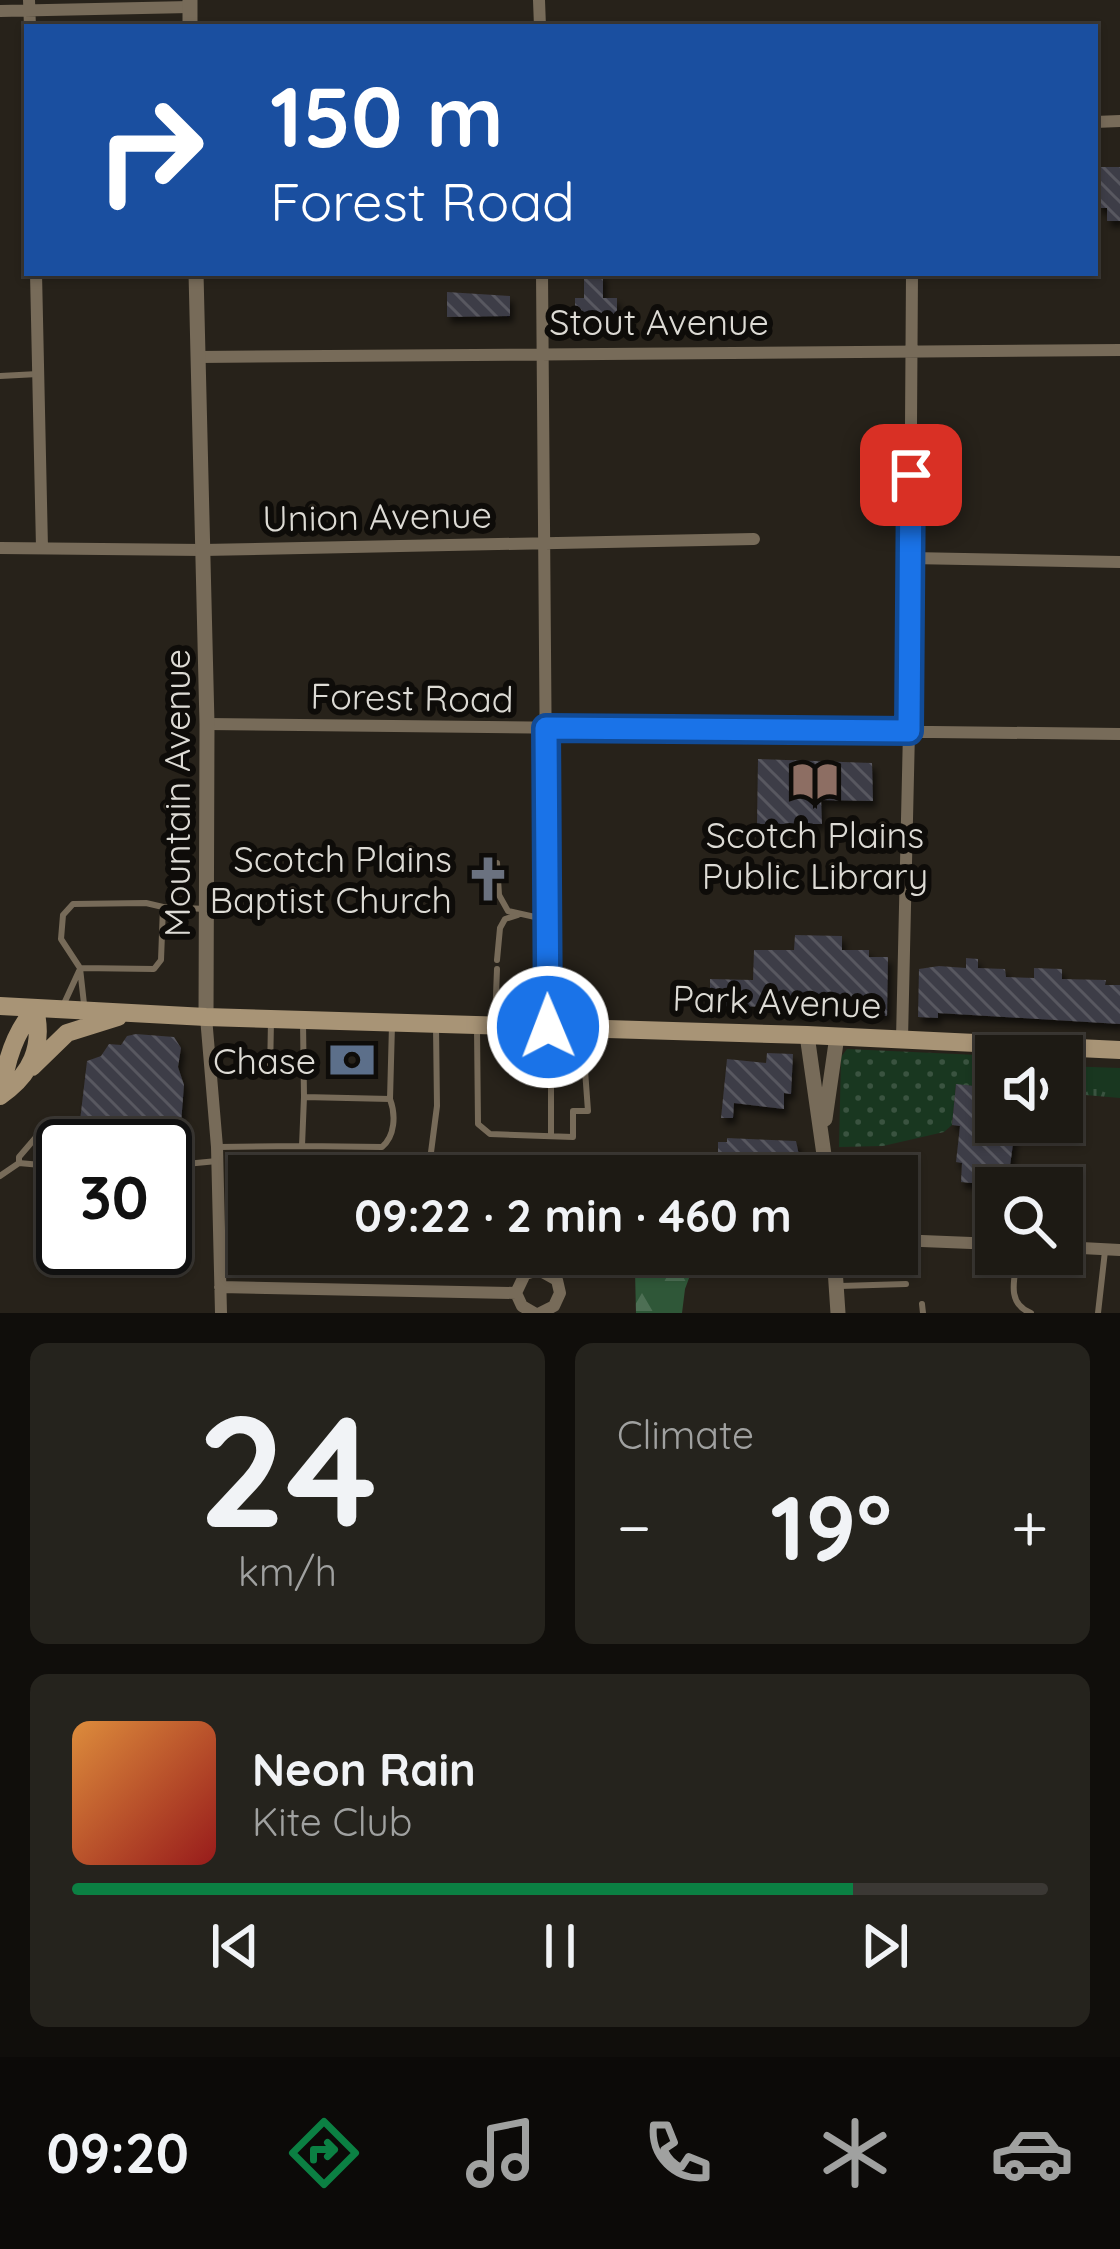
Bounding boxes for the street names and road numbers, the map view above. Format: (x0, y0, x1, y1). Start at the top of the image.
street label: Stout Avenue (549, 299, 769, 344)
street label: Union Avenue (262, 491, 492, 541)
street label: Mountain Avenue (154, 649, 199, 937)
street label: Forest Road (310, 673, 514, 721)
street label: Park Avenue (672, 975, 882, 1027)

